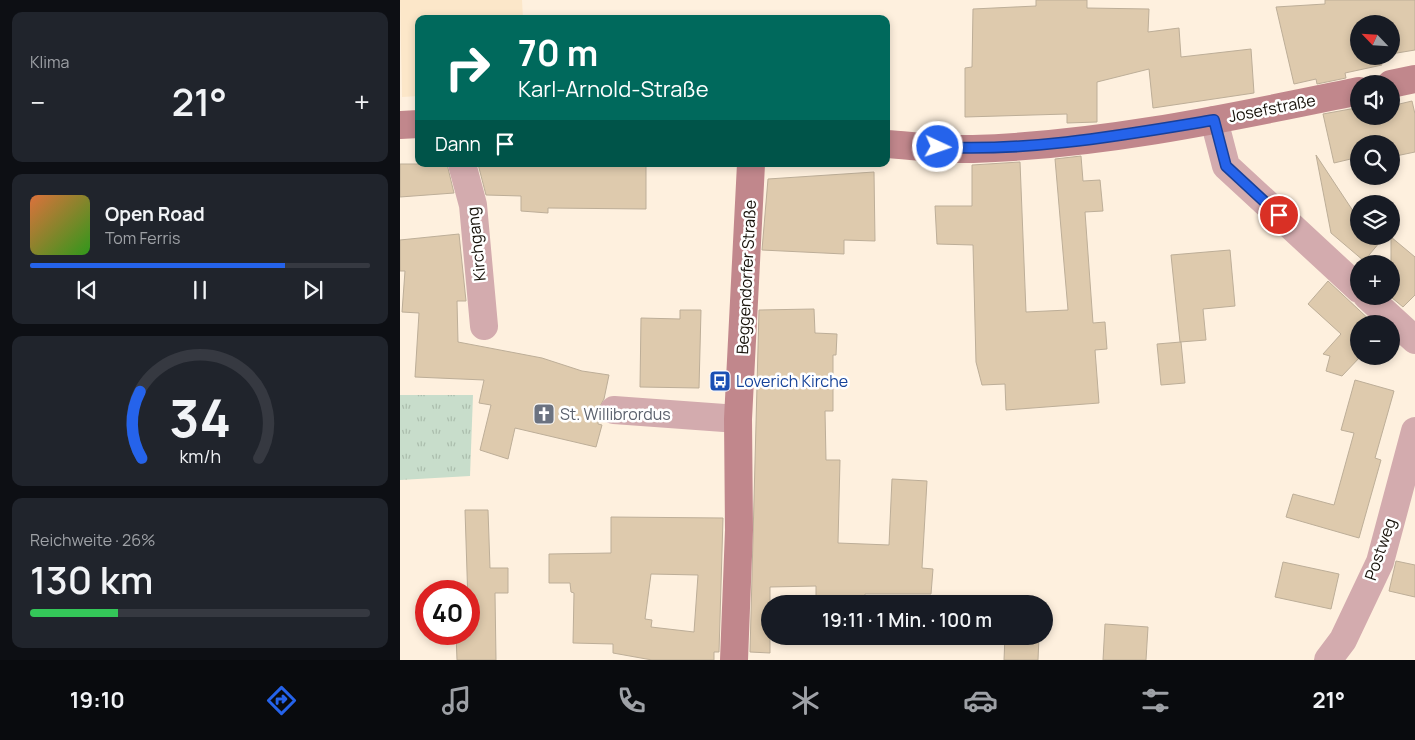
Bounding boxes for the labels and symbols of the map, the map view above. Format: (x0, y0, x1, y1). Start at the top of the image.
north arrow (1350, 15, 1400, 65)
street label: Josefstraße (1227, 89, 1317, 127)
position arrow (911, 120, 963, 172)
pin (1258, 194, 1300, 236)
street label: Beggendorfer Straße (731, 199, 761, 355)
street label: Kirchgang (461, 206, 491, 282)
bus stop icon: Loverich Kirche (708, 369, 732, 393)
place label: Loverich Kirche (736, 370, 848, 392)
church icon: St. Willibrordus (532, 402, 556, 426)
place label: St. Willibrordus (560, 403, 671, 425)
street label: Postweg (1359, 515, 1401, 583)
speed limit sign: 40 (415, 580, 480, 645)

